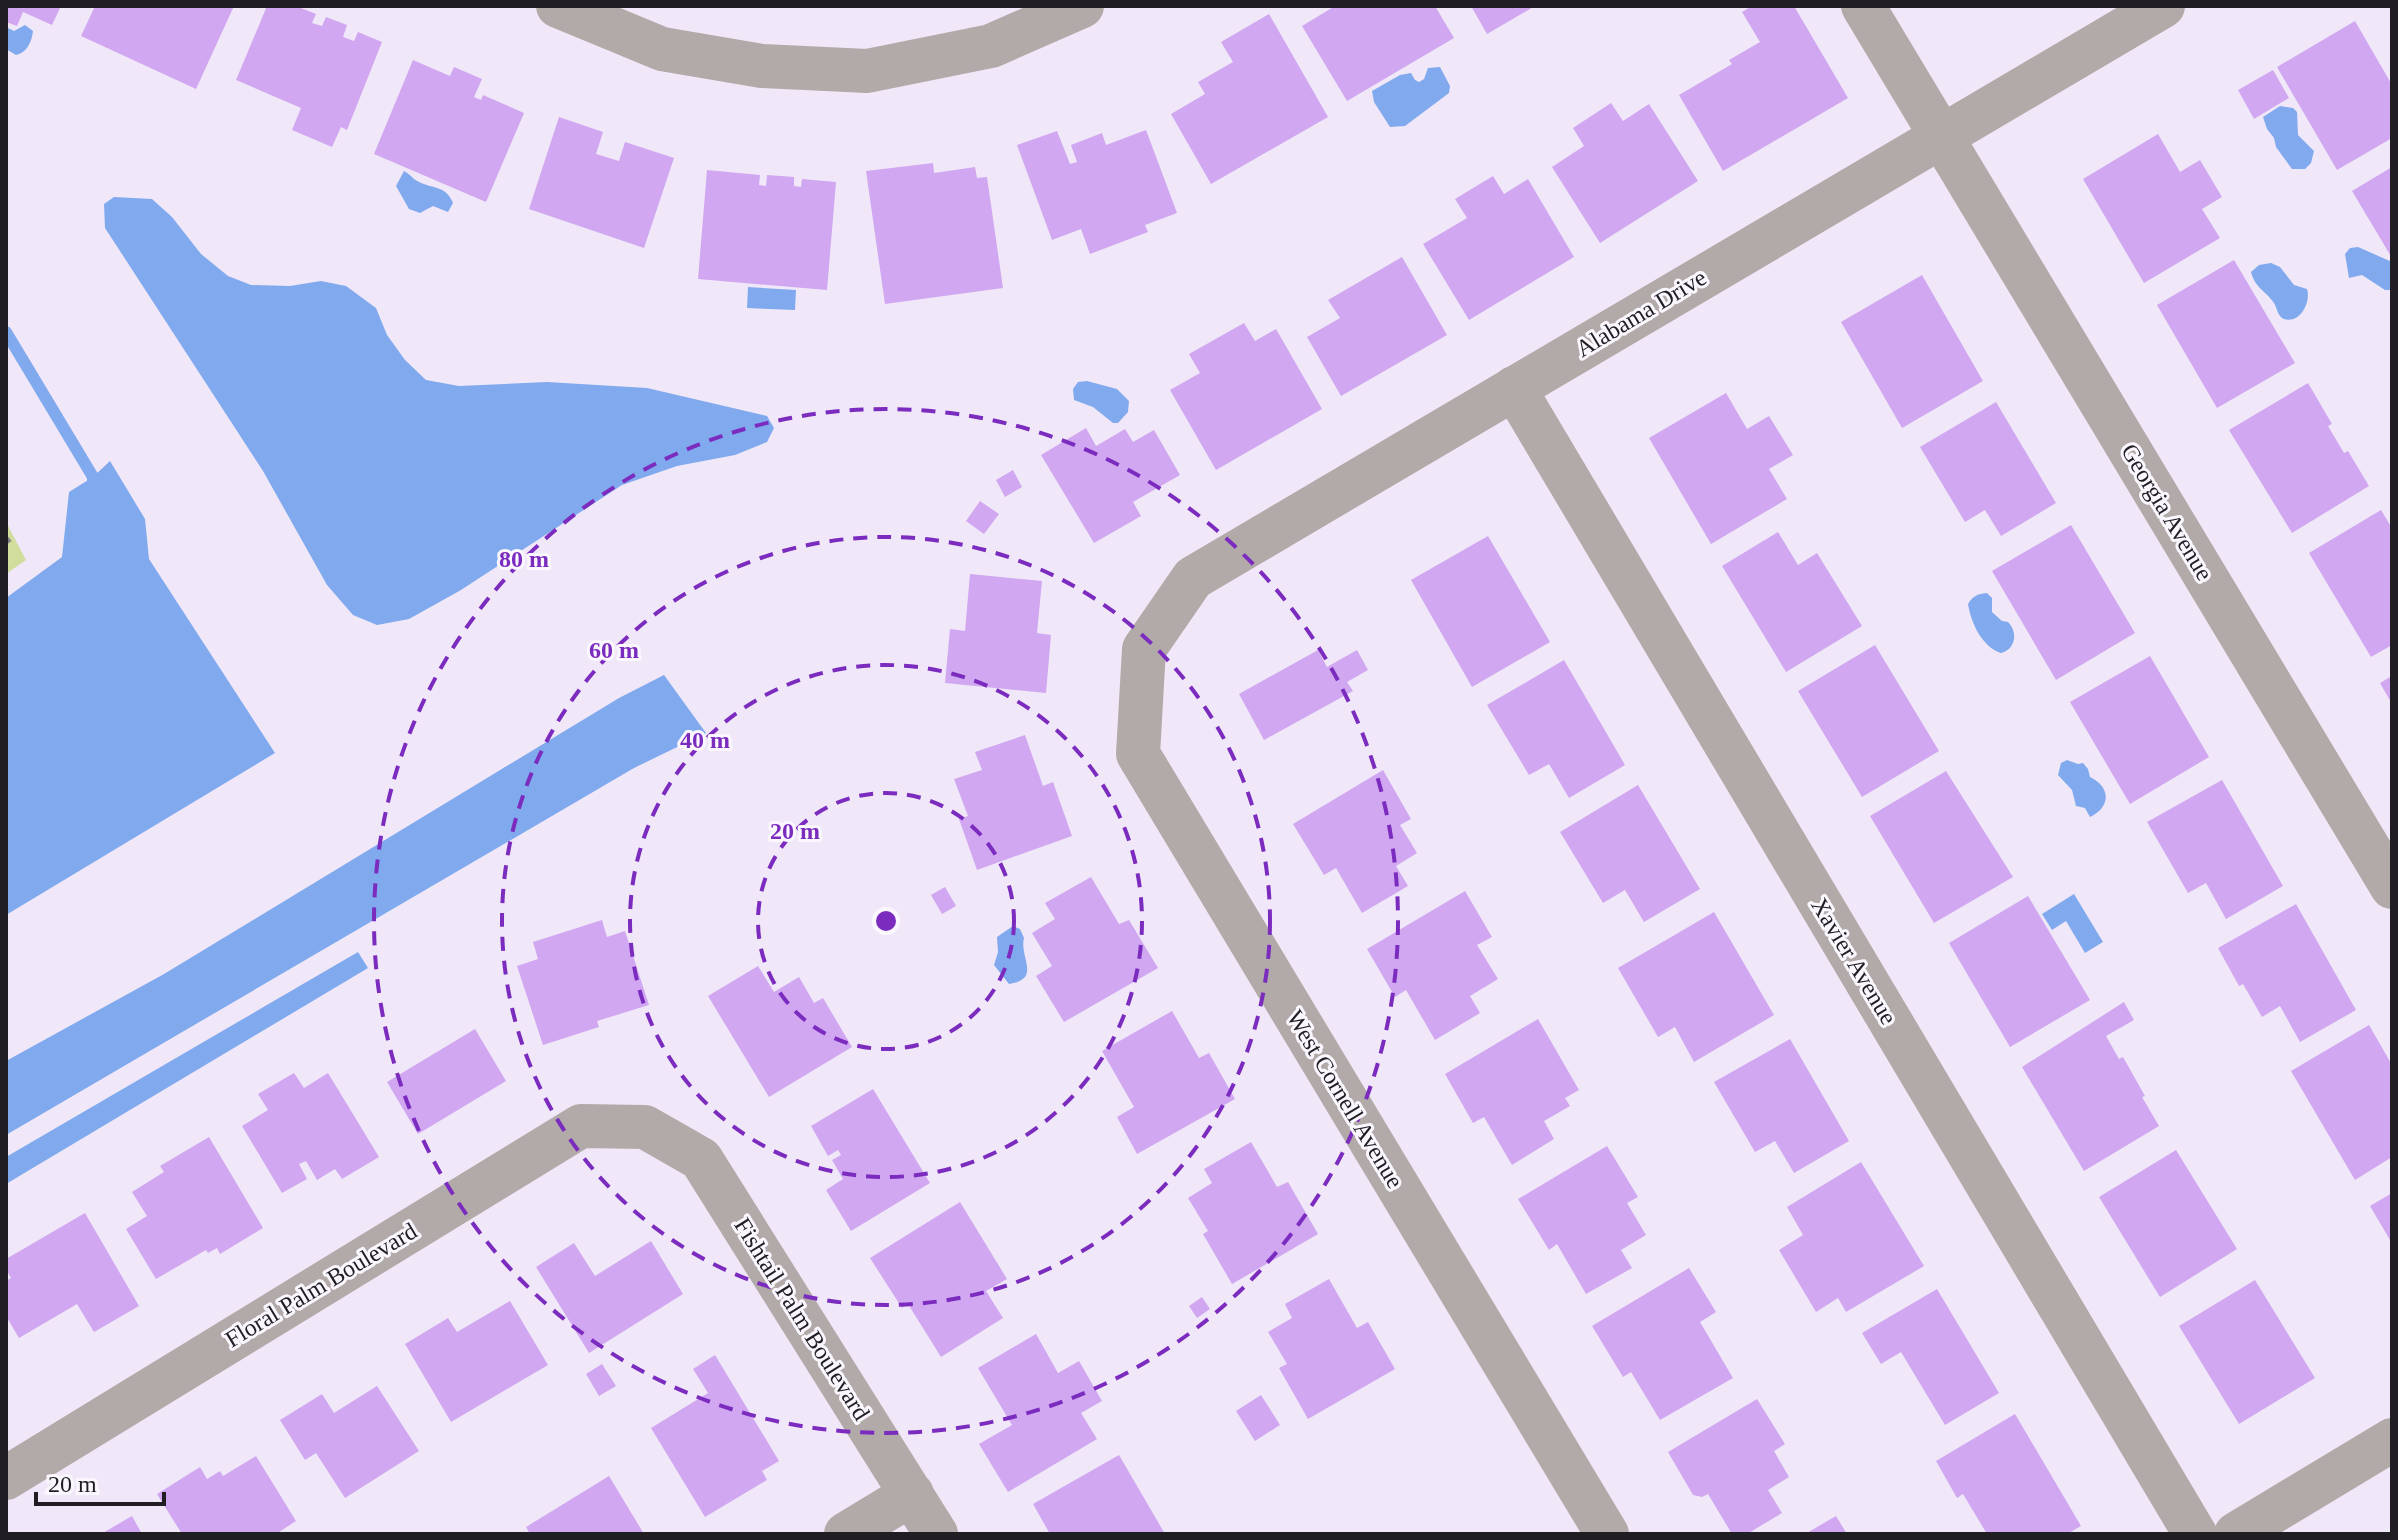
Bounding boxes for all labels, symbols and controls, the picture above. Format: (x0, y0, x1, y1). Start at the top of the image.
street label: Alabama Drive (1571, 264, 1711, 362)
street label: Georgia Avenue (2116, 439, 2218, 585)
text: 80 m (499, 546, 549, 572)
text: 60 m (589, 637, 639, 663)
text: 40 m (680, 727, 730, 753)
text: 20 m (770, 818, 820, 844)
street label: Xavier Avenue (1806, 893, 1902, 1029)
centre of rings (872, 907, 900, 935)
street label: West Cornell Avenue (1282, 1005, 1408, 1193)
street label: Fishtail Palm Boulevard (729, 1213, 875, 1425)
street label: Floral Palm Boulevard (221, 1218, 421, 1352)
scale bar (36, 1456, 164, 1506)
text: 20 m (48, 1471, 97, 1497)

